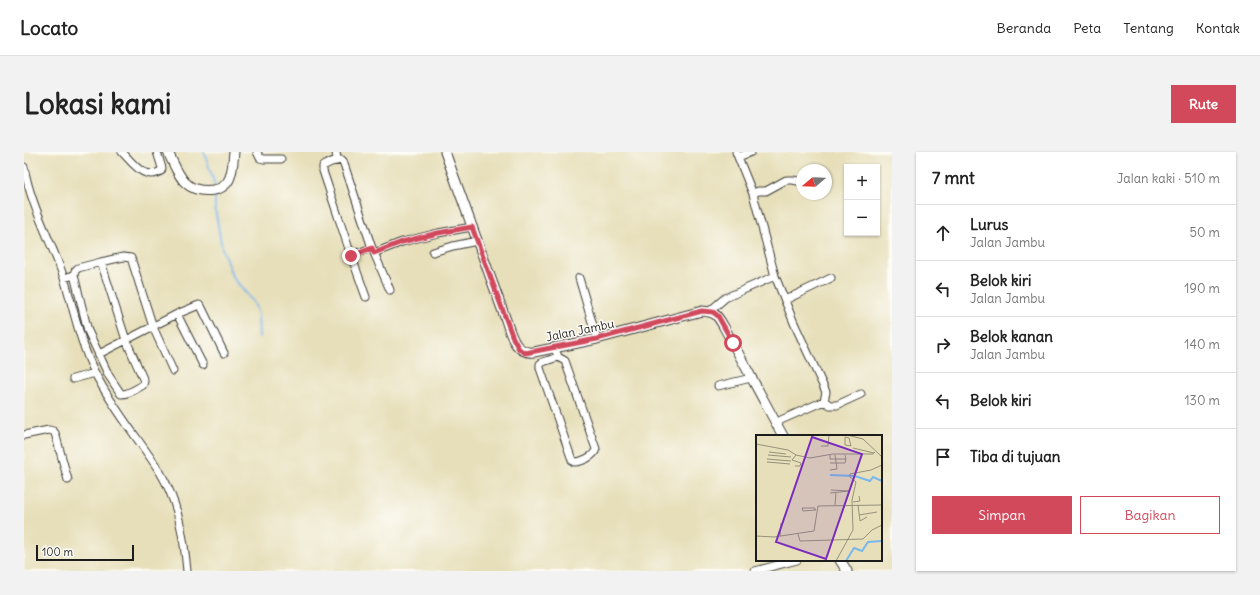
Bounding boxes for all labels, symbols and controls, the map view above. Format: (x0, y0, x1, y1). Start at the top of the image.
text: Locato (20, 16, 78, 40)
text: Beranda (997, 19, 1051, 37)
text: Peta (1073, 19, 1101, 37)
text: Tentang (1123, 19, 1174, 37)
text: Kontak (1196, 19, 1240, 37)
button: Rute (1171, 85, 1236, 123)
text: Lokasi kami (24, 86, 171, 122)
north arrow (796, 164, 832, 200)
map controls (844, 164, 880, 236)
button: + (844, 164, 880, 200)
text: 7 mnt (932, 167, 975, 189)
text: Jalan kaki · 510 m (1117, 170, 1220, 187)
button: − (844, 200, 880, 236)
text: Lurus (970, 215, 1008, 234)
icon: ahead (932, 222, 954, 244)
text: 50 m (1189, 224, 1220, 241)
text: Jalan Jambu (970, 234, 1045, 251)
route end (342, 247, 360, 265)
text: Belok kiri (970, 271, 1031, 290)
icon: left (932, 278, 954, 300)
text: 190 m (1184, 280, 1220, 297)
text: Jalan Jambu (970, 290, 1045, 307)
street label: Jalan Jambu (545, 315, 615, 345)
text: Belok kanan (970, 327, 1053, 346)
route start (724, 334, 742, 352)
icon: right (932, 334, 954, 356)
text: 140 m (1184, 336, 1220, 353)
text: Jalan Jambu (970, 346, 1045, 363)
icon: left (932, 390, 954, 412)
text: Belok kiri (970, 391, 1031, 410)
text: 130 m (1184, 392, 1220, 409)
inset map (756, 435, 882, 561)
icon: arrive (932, 446, 954, 468)
text: Tiba di tujuan (970, 447, 1060, 466)
button: Simpan (932, 496, 1072, 534)
button: Bagikan (1080, 496, 1220, 534)
scale bar (36, 543, 134, 562)
text: 100 m (42, 545, 73, 559)

